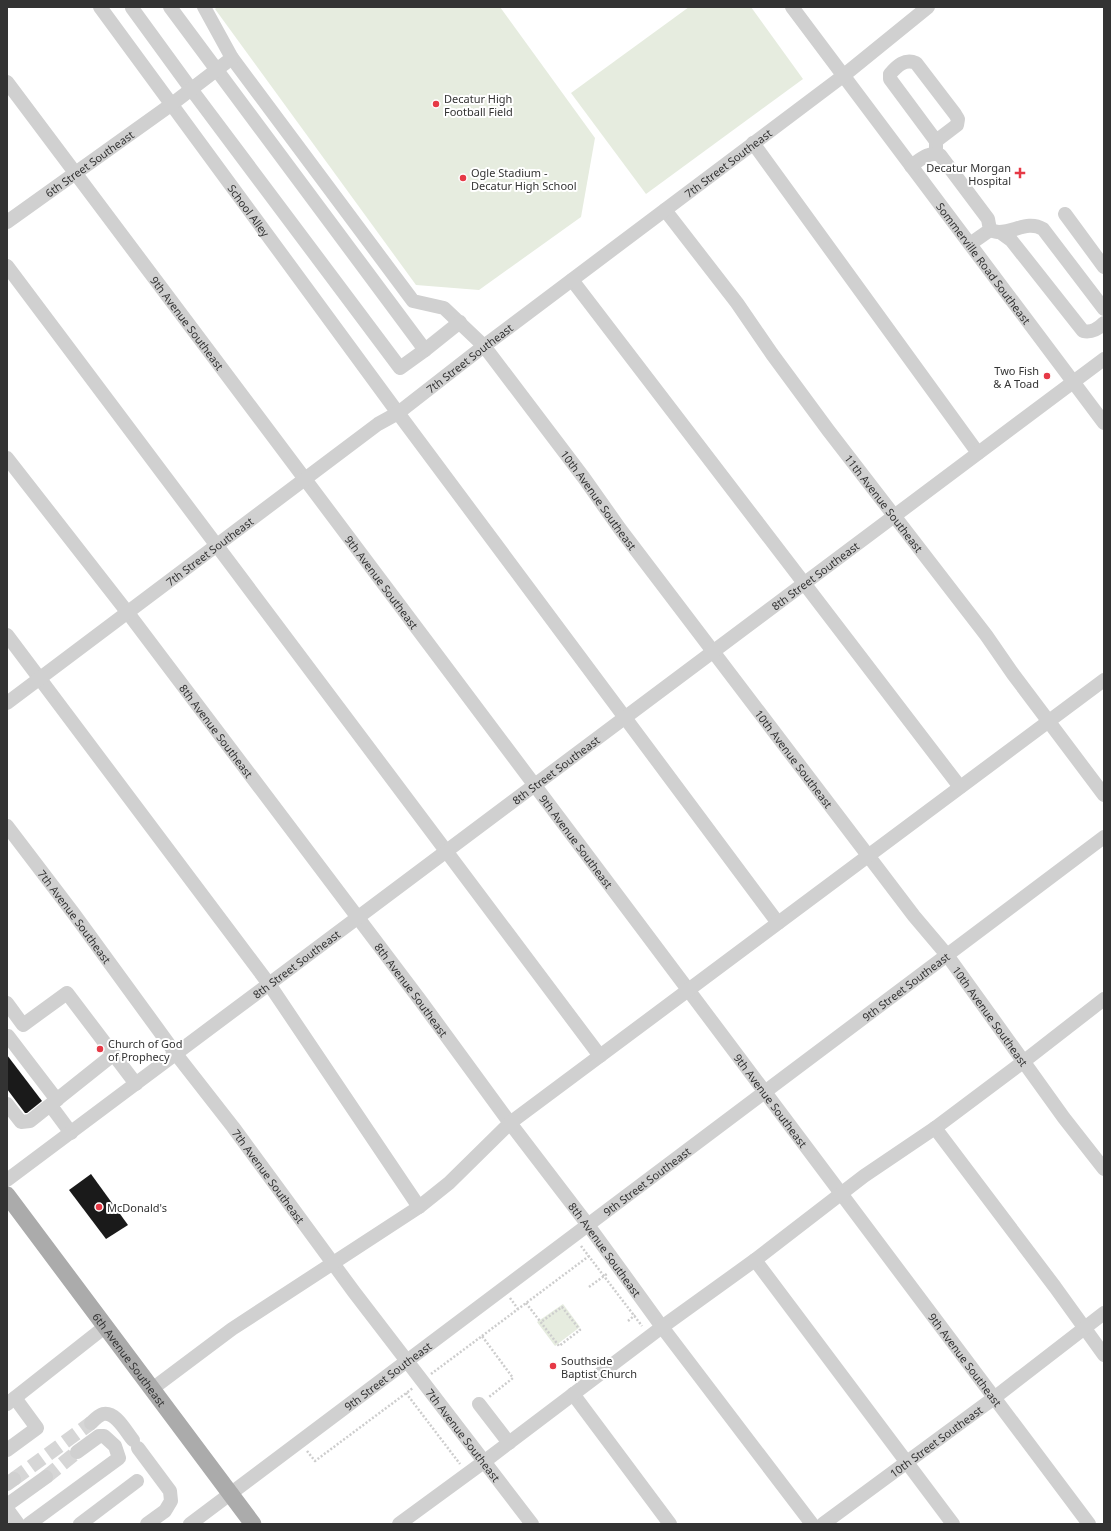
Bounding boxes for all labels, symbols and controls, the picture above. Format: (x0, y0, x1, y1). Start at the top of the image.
place label: Decatur High Football Field (444, 91, 513, 119)
marker: Decatur High Football Field (431, 99, 441, 109)
street label: 7th Street Southeast (681, 125, 774, 200)
street label: 6th Street Southeast (42, 126, 136, 200)
place label: Decatur Morgan Hospital (926, 160, 1011, 188)
place label: Ogle Stadium - Decatur High School (471, 165, 577, 193)
marker: Decatur Morgan Hospital (1014, 167, 1026, 179)
marker: Ogle Stadium - Decatur High School (458, 173, 468, 183)
street label: School Alley (225, 181, 274, 240)
street label: Sommerville Road Southeast (933, 199, 1035, 327)
street label: 9th Avenue Southeast (148, 273, 228, 373)
street label: 7th Street Southeast (423, 320, 515, 396)
place label: Two Fish & A Toad (993, 363, 1039, 391)
marker: Two Fish & A Toad (1042, 371, 1052, 381)
street label: 10th Avenue Southeast (558, 447, 640, 553)
street label: 11th Avenue Southeast (842, 451, 927, 555)
street label: 7th Street Southeast (162, 513, 256, 589)
street label: 9th Avenue Southeast (342, 532, 422, 632)
street label: 8th Street Southeast (768, 538, 862, 613)
street label: 8th Avenue Southeast (177, 681, 257, 780)
street label: 10th Avenue Southeast (752, 706, 836, 811)
street label: 8th Street Southeast (509, 732, 602, 807)
street label: 9th Avenue Southeast (537, 791, 617, 891)
street label: 7th Avenue Southeast (35, 866, 115, 966)
street label: 8th Street Southeast (249, 926, 343, 1001)
street label: 8th Avenue Southeast (372, 939, 452, 1039)
street label: 9th Street Southeast (859, 949, 952, 1024)
street label: 10th Avenue Southeast (950, 963, 1032, 1069)
place label: Church of God of Prophecy (108, 1036, 183, 1064)
marker: Church of God of Prophecy (95, 1044, 105, 1054)
street label: 9th Avenue Southeast (731, 1050, 811, 1150)
street label: 7th Avenue Southeast (229, 1126, 308, 1226)
street label: 9th Street Southeast (600, 1143, 693, 1219)
street label: 8th Avenue Southeast (566, 1199, 645, 1299)
place label: McDonald's (107, 1200, 167, 1215)
marker: McDonald's (94, 1202, 104, 1212)
street label: 6th Avenue Southeast (90, 1309, 170, 1409)
street label: 9th Avenue Southeast (925, 1309, 1006, 1409)
street label: 9th Street Southeast (341, 1338, 434, 1413)
place label: Southside Baptist Church (561, 1353, 637, 1381)
marker: Southside Baptist Church (548, 1361, 558, 1371)
street label: 7th Avenue Southeast (423, 1385, 504, 1484)
street label: 10th Street Southeast (886, 1402, 985, 1480)

